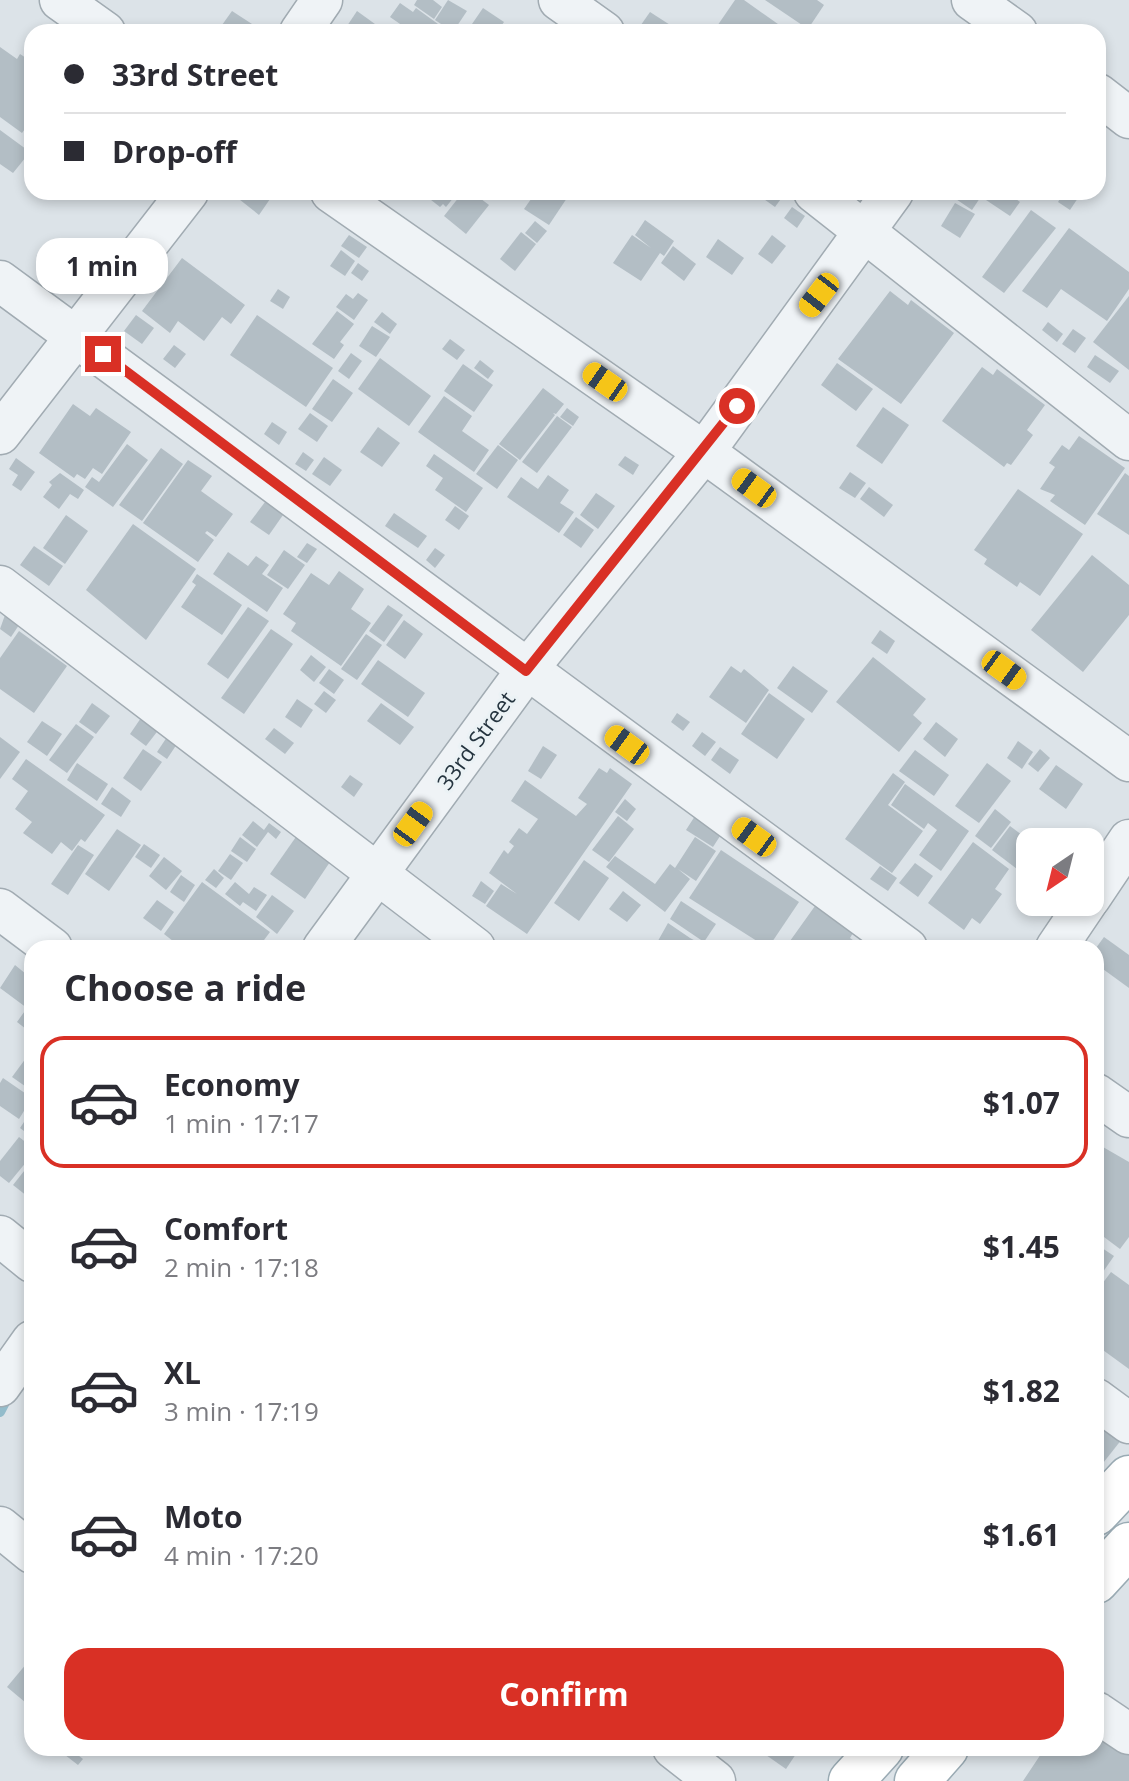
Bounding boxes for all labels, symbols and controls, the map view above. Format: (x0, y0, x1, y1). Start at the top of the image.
text: 33rd Street (112, 54, 278, 95)
text: Drop-off (112, 131, 237, 172)
callout: 1 min (37, 238, 169, 294)
text: 1 min (66, 248, 138, 284)
car (795, 269, 843, 321)
route end (85, 336, 121, 372)
car (578, 358, 632, 406)
route start (719, 388, 755, 424)
car (728, 464, 780, 512)
car (978, 646, 1030, 694)
street label: 33rd Street (429, 685, 521, 795)
car (601, 721, 653, 769)
car (389, 798, 437, 850)
car (728, 813, 780, 861)
north arrow (1016, 828, 1104, 916)
map controls (1016, 828, 1104, 916)
text: Choose a ride (64, 963, 306, 1012)
text: Economy (164, 1064, 300, 1105)
icon: car (68, 1066, 140, 1138)
text: $1.07 (983, 1082, 1060, 1123)
text: 1 min · 17:17 (164, 1105, 319, 1141)
text: Comfort (164, 1208, 288, 1249)
icon: car (68, 1210, 140, 1282)
text: $1.45 (983, 1226, 1060, 1267)
text: 2 min · 17:18 (164, 1249, 319, 1285)
text: XL (164, 1352, 201, 1393)
icon: car (68, 1354, 140, 1426)
text: $1.82 (983, 1370, 1060, 1411)
text: 3 min · 17:19 (164, 1393, 319, 1429)
text: Moto (164, 1496, 242, 1537)
icon: car (68, 1498, 140, 1570)
text: $1.61 (983, 1514, 1060, 1555)
text: 4 min · 17:20 (164, 1537, 319, 1573)
button: Confirm (64, 1648, 1064, 1740)

